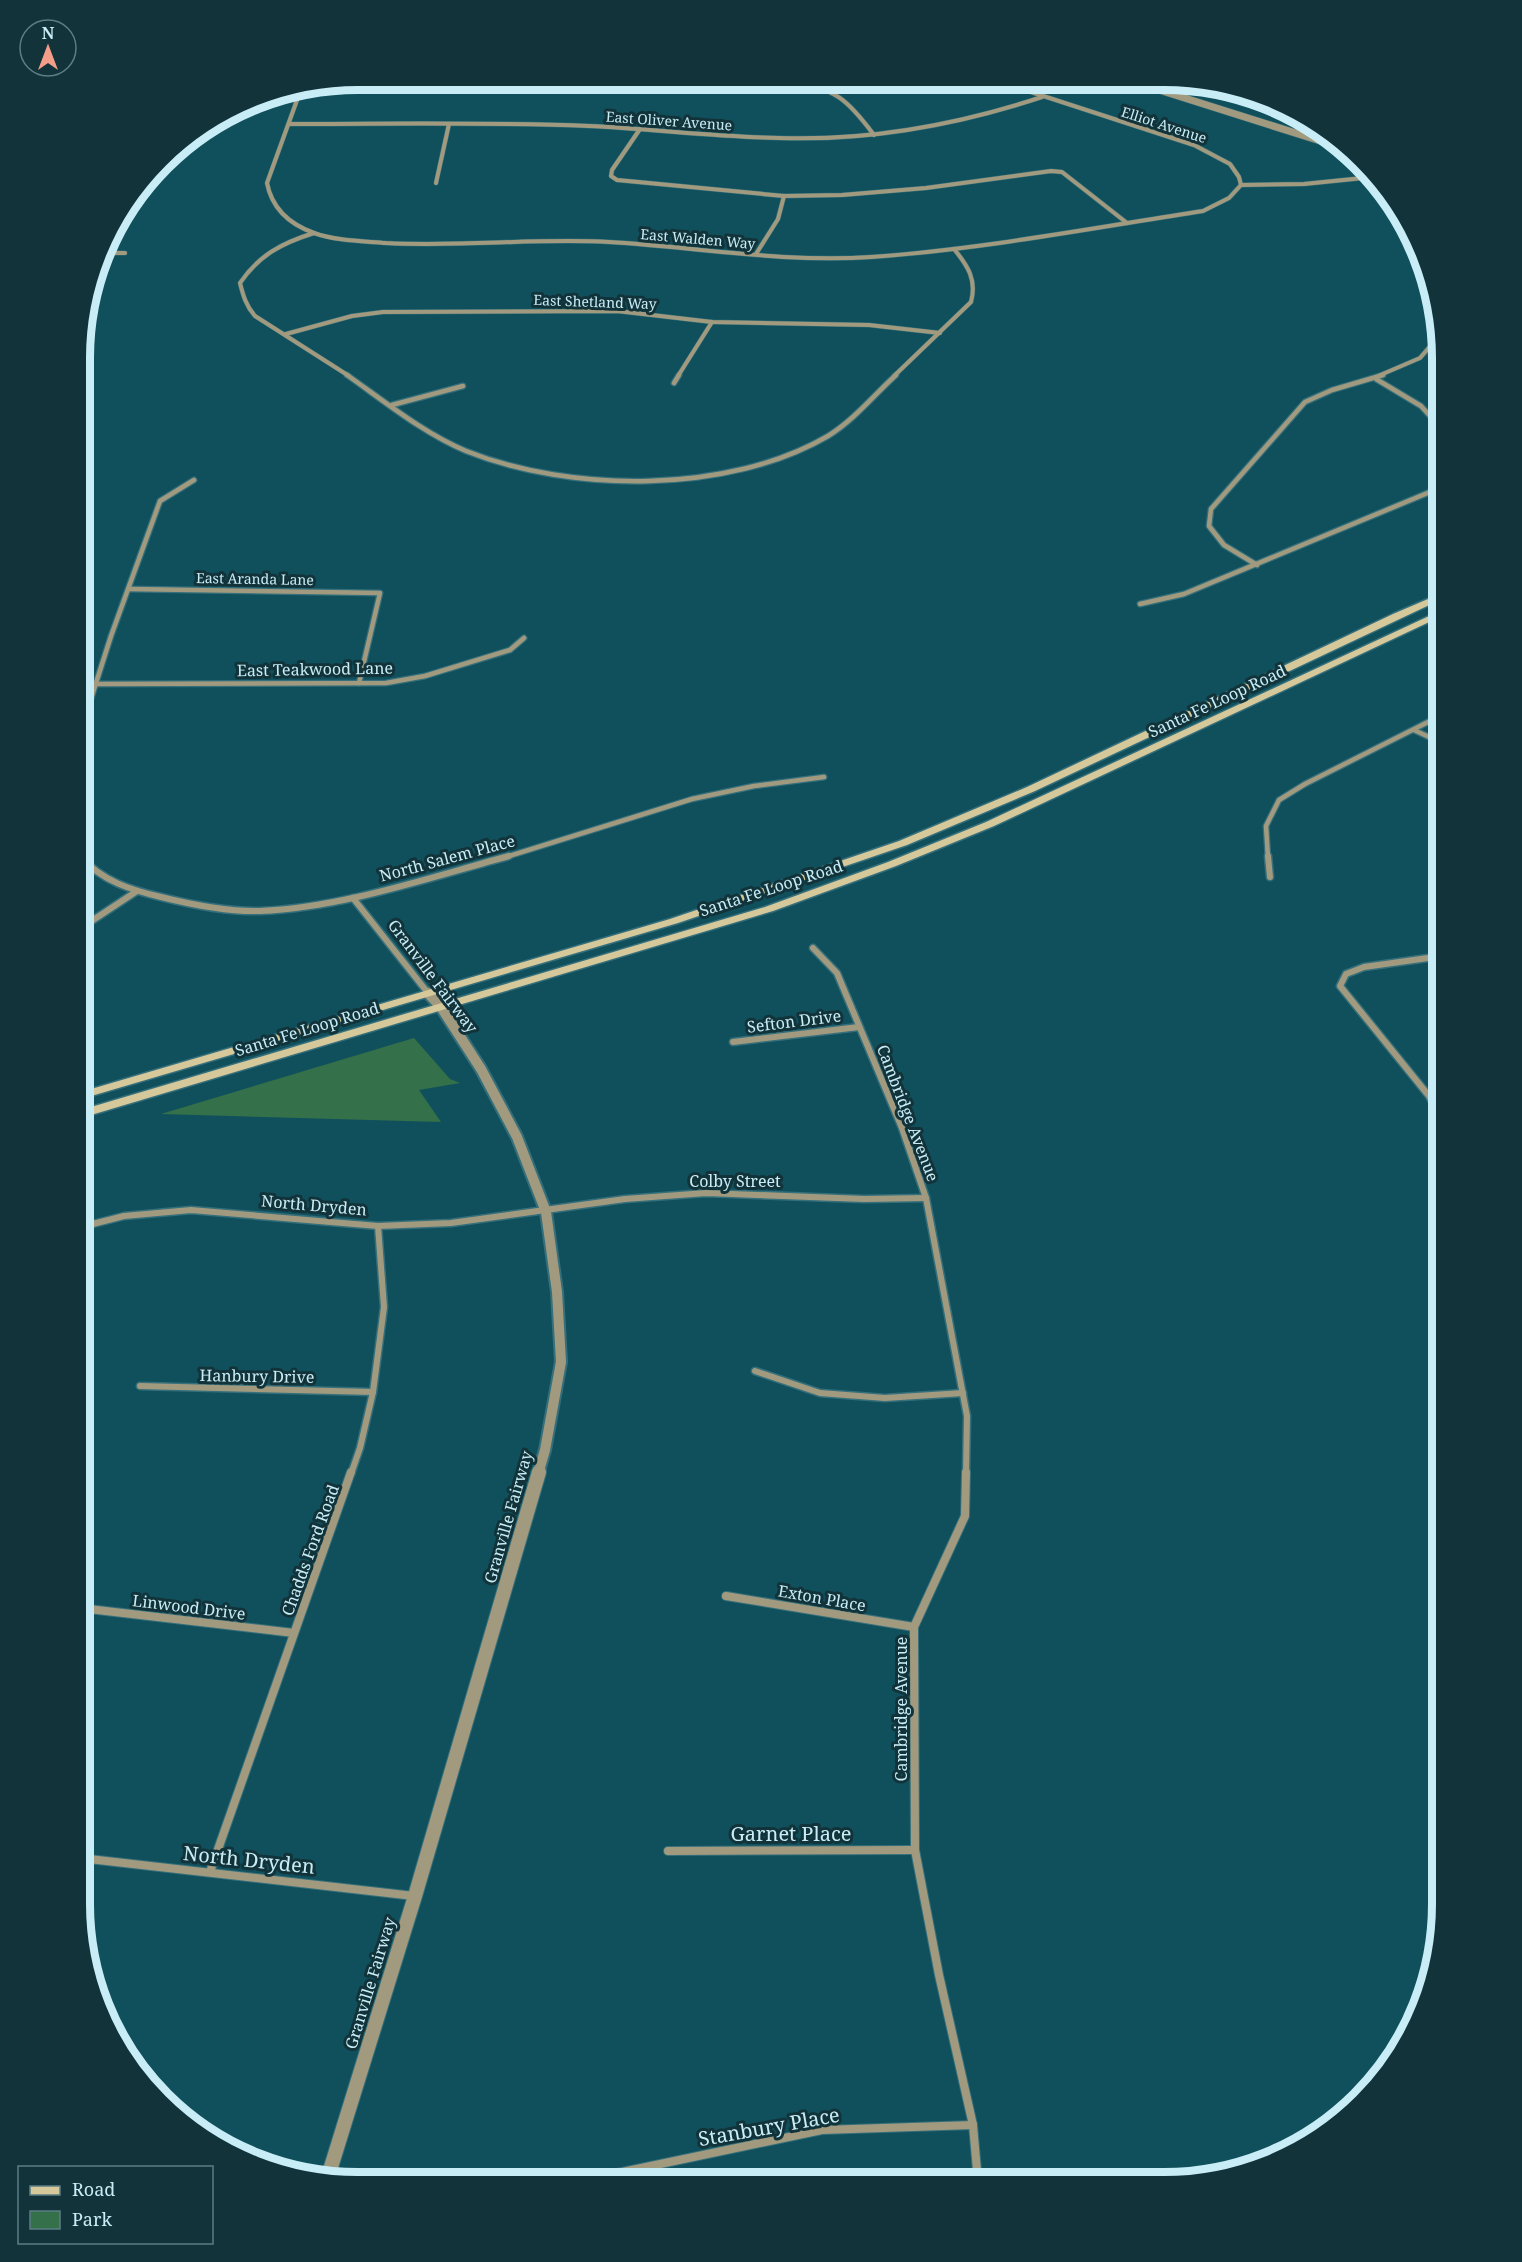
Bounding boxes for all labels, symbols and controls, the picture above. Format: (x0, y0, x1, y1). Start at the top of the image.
north arrow (18, 18, 78, 78)
text: N (42, 22, 55, 44)
street label: Elliot Avenue (1119, 102, 1209, 147)
street label: East Oliver Avenue (605, 107, 733, 134)
street label: East Walden Way (640, 224, 756, 253)
street label: East Shetland Way (533, 290, 657, 313)
street label: East Aranda Lane (196, 568, 314, 589)
street label: East Teakwood Lane (237, 657, 393, 681)
street label: Santa Fe Loop Road (1145, 659, 1289, 743)
street label: North Salem Place (377, 829, 517, 887)
street label: Santa Fe Loop Road (697, 854, 846, 922)
street label: Granville Fairway (383, 915, 484, 1038)
street label: Santa Fe Loop Road (232, 997, 382, 1061)
street label: Sefton Drive (746, 1004, 842, 1038)
street label: Cambridge Avenue (872, 1041, 944, 1185)
street label: Colby Street (689, 1170, 781, 1192)
street label: North Dryden (260, 1189, 368, 1221)
street label: Hanbury Drive (199, 1364, 315, 1388)
street label: Granville Fairway (479, 1447, 538, 1586)
street label: Chadds Ford Road (276, 1481, 344, 1619)
street label: Exton Place (776, 1579, 868, 1617)
street label: Linwood Drive (131, 1589, 247, 1625)
street label: Cambridge Avenue (890, 1637, 912, 1781)
street label: Garnet Place (731, 1820, 851, 1847)
street label: North Dryden (182, 1839, 316, 1880)
street label: Granville Fairway (339, 1913, 401, 2052)
street label: Stanbury Place (696, 2101, 842, 2152)
legend (18, 2166, 213, 2244)
text: Road (72, 2177, 115, 2201)
text: Park (72, 2207, 112, 2231)

